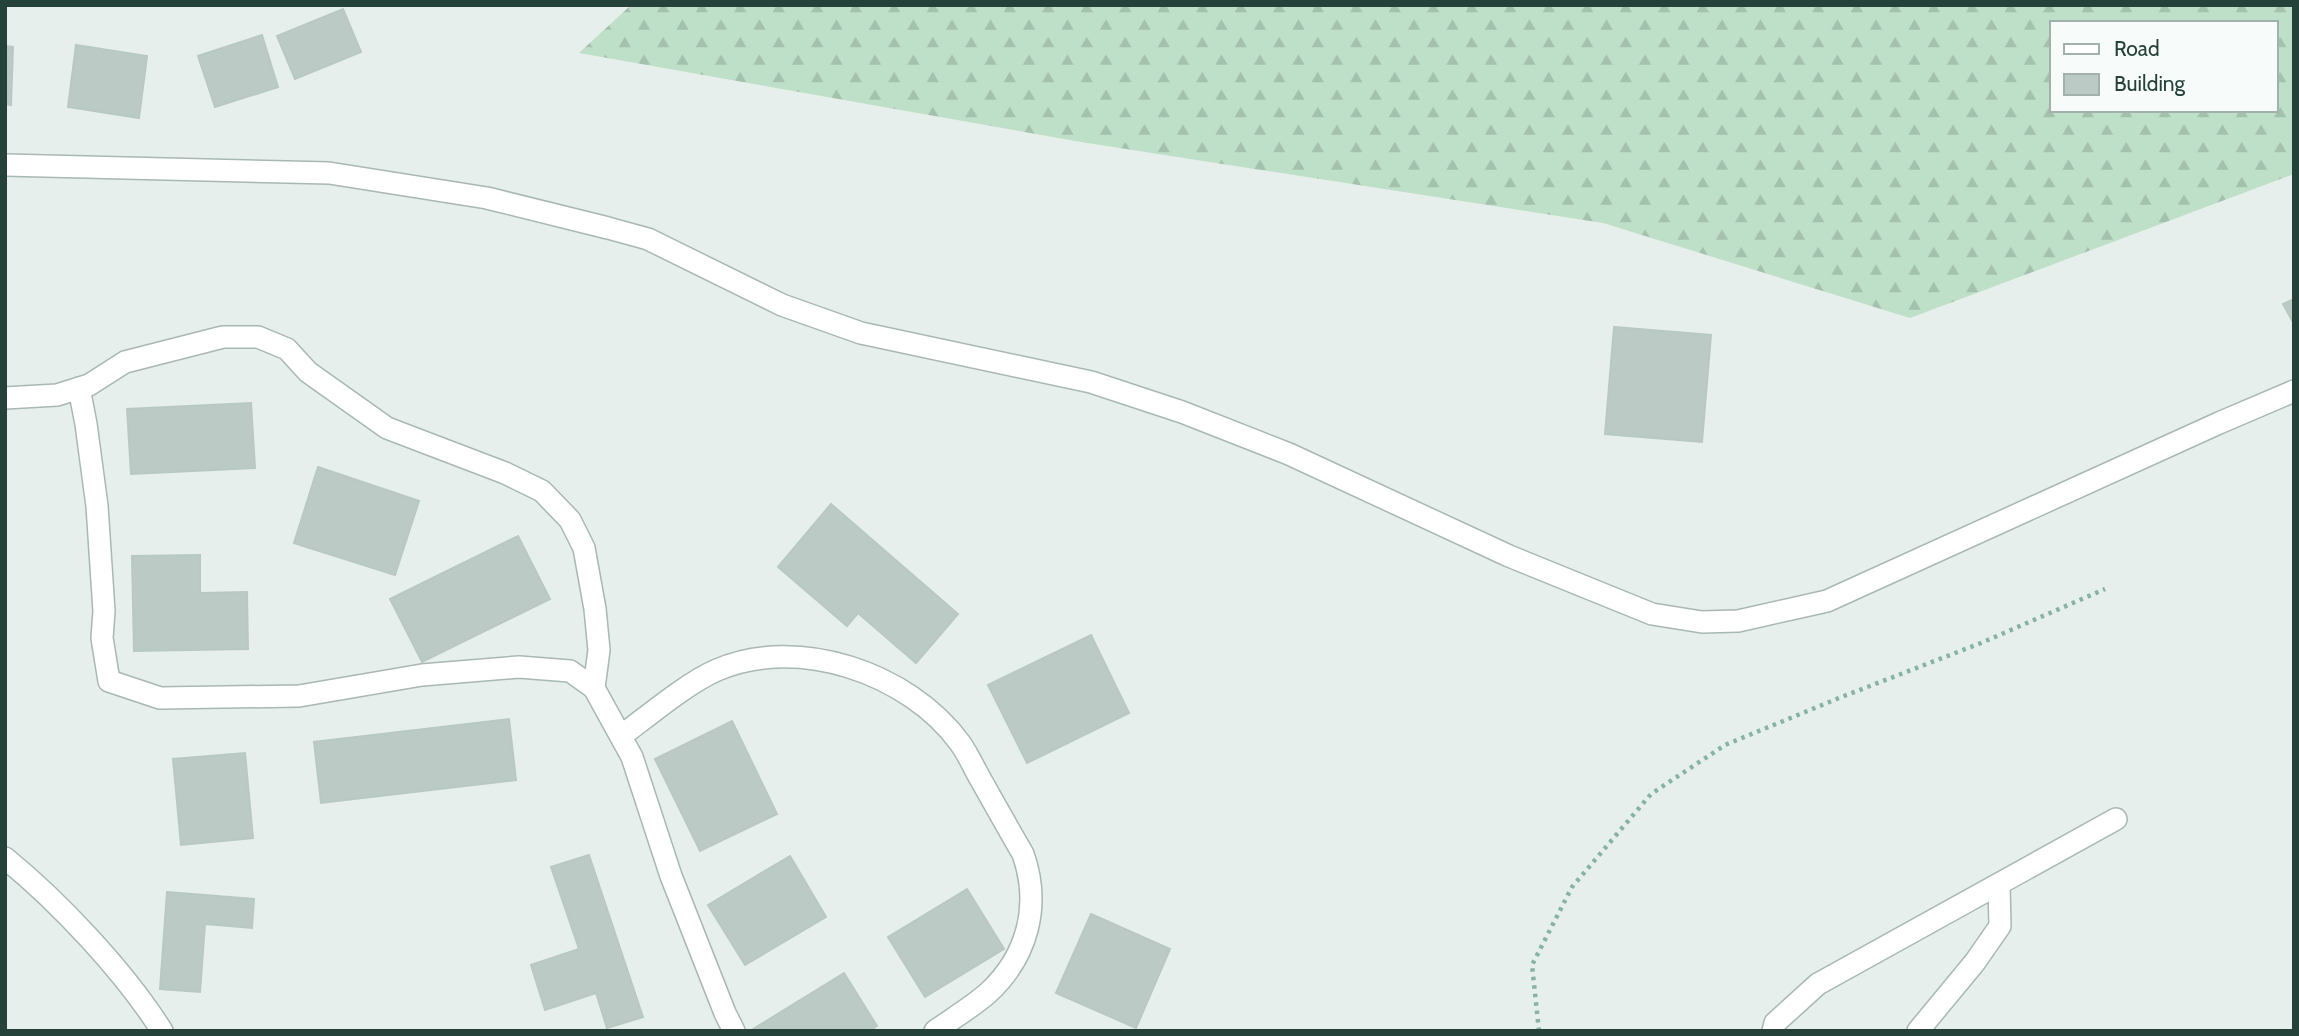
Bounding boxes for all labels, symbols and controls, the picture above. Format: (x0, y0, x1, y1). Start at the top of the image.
legend (2050, 21, 2278, 112)
text: Road (2114, 36, 2160, 61)
text: Building (2114, 71, 2186, 96)

